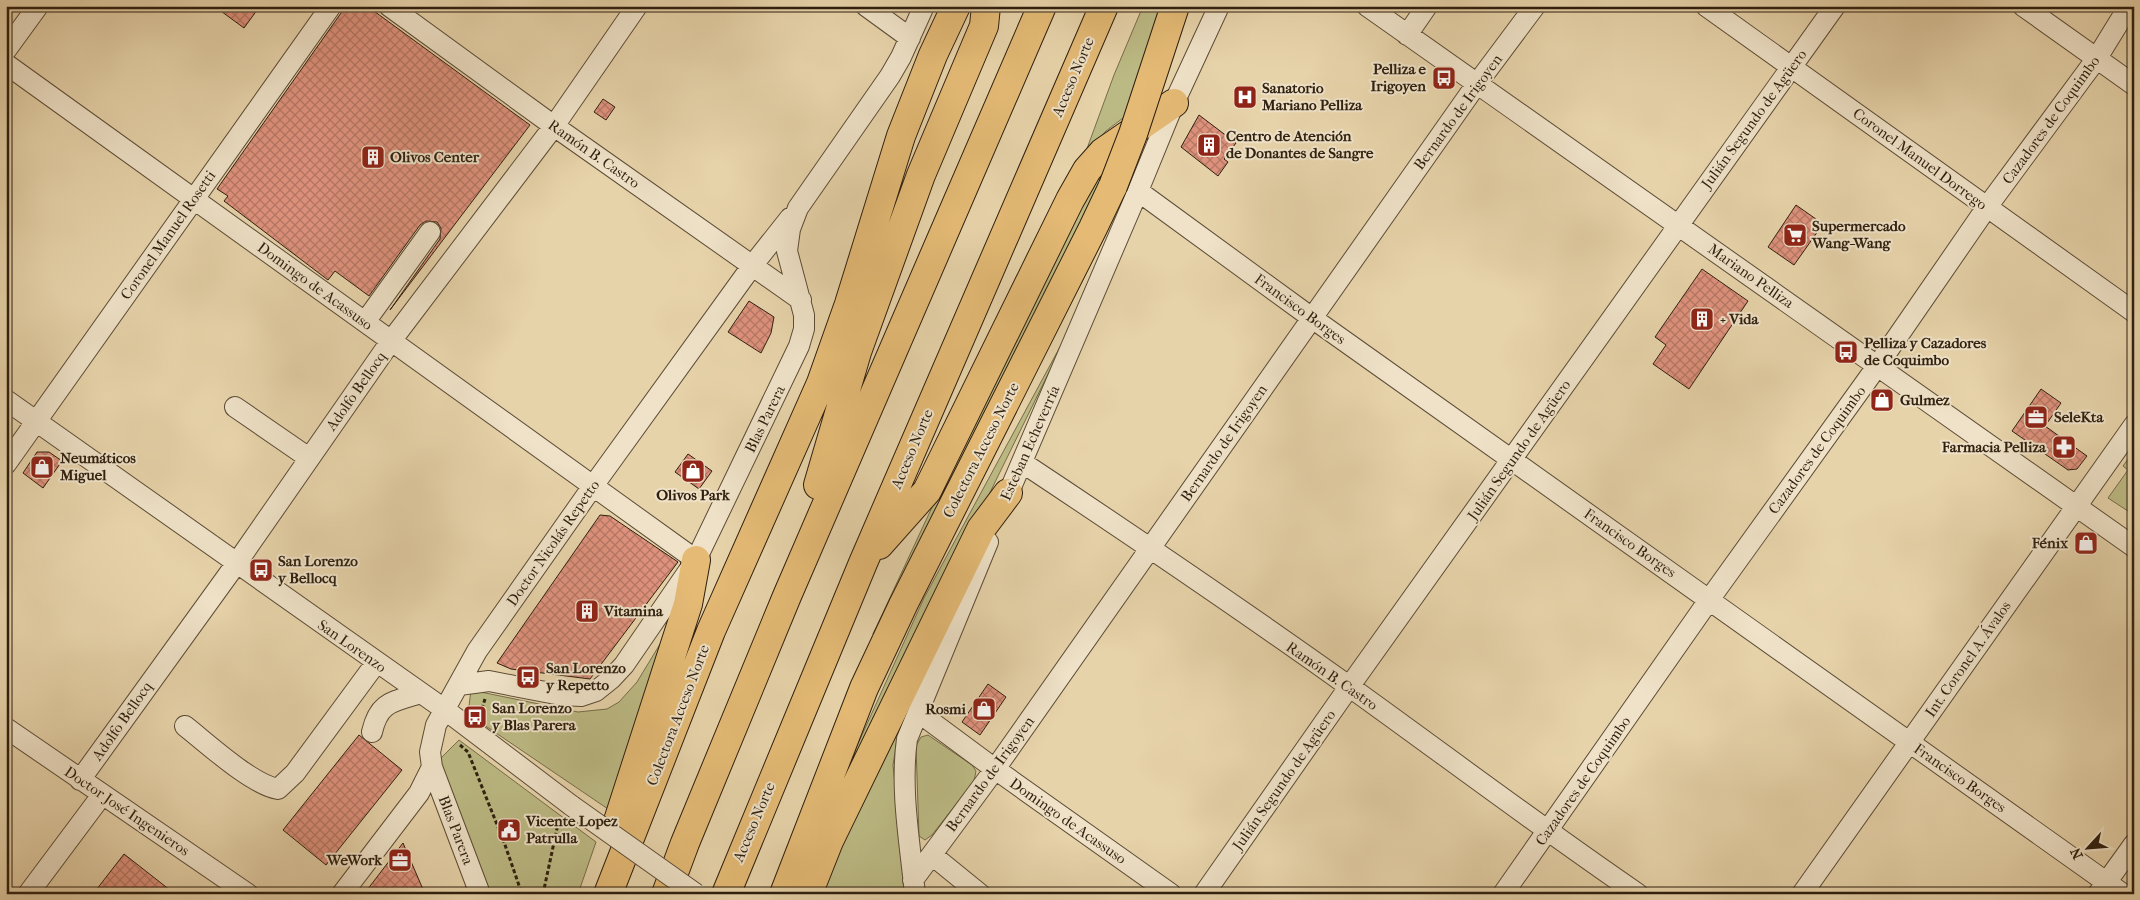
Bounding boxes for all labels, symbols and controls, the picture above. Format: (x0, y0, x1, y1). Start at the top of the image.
street label: Acceso Norte (1048, 34, 1098, 120)
street label: Julián Segundo de Agüero (1697, 46, 1811, 193)
street label: Bernardo de Irigoyen (1410, 50, 1506, 173)
street label: Cazadores de Coquimbo (1999, 52, 2104, 188)
place label: Pelliza e Irigoyen (1371, 60, 1427, 95)
bus stop icon: Pelliza e Irigoyen (1431, 65, 1457, 91)
place label: Sanatorio Mariano Pelliza (1261, 79, 1363, 114)
hospital icon: Sanatorio Mariano Pelliza (1232, 84, 1258, 110)
street label: Coronel Manuel Dorrego (1849, 104, 1991, 214)
street label: Ramón B. Castro (545, 116, 643, 192)
place label: Centro de Atención de Donantes de Sangre (1226, 127, 1374, 162)
building icon: Centro de Atención de Donantes de Sangre (1196, 132, 1222, 158)
building icon: Olivos Center (360, 144, 386, 170)
place label: Olivos Center (390, 148, 480, 166)
street label: Coronel Manuel Rosetti (117, 167, 220, 303)
place label: Supermercado Wang-Wang (1811, 217, 1906, 252)
supermarket icon: Supermercado Wang-Wang (1782, 222, 1808, 248)
street label: Domingo de Acassuso (254, 238, 376, 334)
street label: Mariano Pelliza (1705, 240, 1798, 313)
street label: Francisco Borges (1251, 270, 1350, 348)
building icon: + Vida (1689, 306, 1715, 332)
place label: + Vida (1720, 310, 1759, 328)
place label: Pelliza y Cazadores de Coquimbo (1864, 334, 1987, 369)
bus stop icon: Pelliza y Cazadores de Coquimbo (1833, 339, 1859, 365)
street label: Adolfo Bellocq (322, 348, 390, 435)
street label: Julián Segundo de Agüero (1463, 376, 1575, 525)
street label: Colectora Acceso Norte (939, 379, 1023, 521)
street label: Bernardo de Irigoyen (1177, 381, 1271, 505)
street label: Blas Parera (741, 382, 789, 456)
street label: Esteban Echeverría (997, 382, 1064, 503)
street label: Cazadores de Coquimbo (1765, 382, 1870, 518)
shop icon: Gulmez (1869, 387, 1895, 413)
place label: Gulmez (1900, 391, 1950, 409)
office icon: SeleKta (2023, 404, 2049, 430)
street label: Acceso Norte (887, 406, 937, 492)
place label: SeleKta (2054, 408, 2104, 426)
pharmacy icon: Farmacia Pelliza (2051, 434, 2077, 460)
place label: Farmacia Pelliza (1941, 438, 2047, 456)
place label: Neumáticos Miguel (59, 449, 136, 484)
shop icon: Neumáticos Miguel (29, 454, 55, 480)
shop icon: Olivos Park (680, 458, 706, 484)
street label: Doctor Nicolás Repetto (503, 476, 603, 609)
place label: Olivos Park (656, 486, 731, 504)
street label: Francisco Borges (1580, 504, 1680, 582)
shop icon: Fénix (2073, 530, 2099, 556)
place label: Fénix (2031, 534, 2068, 552)
place label: San Lorenzo y Bellocq (278, 552, 358, 587)
bus stop icon: San Lorenzo y Bellocq (248, 557, 274, 583)
street label: Int. Coronel A. Ávalos (1921, 597, 2015, 721)
building icon: Vitamina (574, 598, 600, 624)
place label: Vitamina (603, 602, 664, 620)
street label: San Lorenzo (314, 616, 390, 677)
street label: Ramón B. Castro (1283, 638, 1381, 714)
street label: Colectora Acceso Norte (643, 641, 713, 788)
place label: San Lorenzo y Repetto (546, 659, 626, 694)
bus stop icon: San Lorenzo y Repetto (515, 664, 541, 690)
street label: Adolfo Bellocq (88, 678, 156, 765)
shop icon: Rosmi (971, 696, 997, 722)
place label: San Lorenzo y Blas Parera (492, 699, 577, 734)
place label: Rosmi (925, 700, 967, 718)
bus stop icon: San Lorenzo y Blas Parera (462, 704, 488, 730)
street label: Julián Segundo de Agüero (1228, 706, 1340, 855)
street label: Bernardo de Irigoyen (942, 712, 1038, 835)
street label: Cazadores de Coquimbo (1532, 713, 1635, 849)
street label: Francisco Borges (1910, 739, 2010, 817)
street label: Doctor José Ingenieros (61, 762, 193, 860)
street label: Domingo de Acassuso (1006, 774, 1130, 868)
street label: Acceso Norte (729, 779, 779, 865)
street label: Blas Parera (435, 793, 478, 868)
place label: Vicente Lopez Patrulla (525, 812, 618, 847)
public building icon: Vicente Lopez Patrulla (496, 817, 522, 843)
north arrow (2062, 822, 2112, 872)
text: N (2067, 845, 2087, 862)
office icon: WeWork (387, 847, 413, 873)
place label: WeWork (326, 851, 383, 869)

